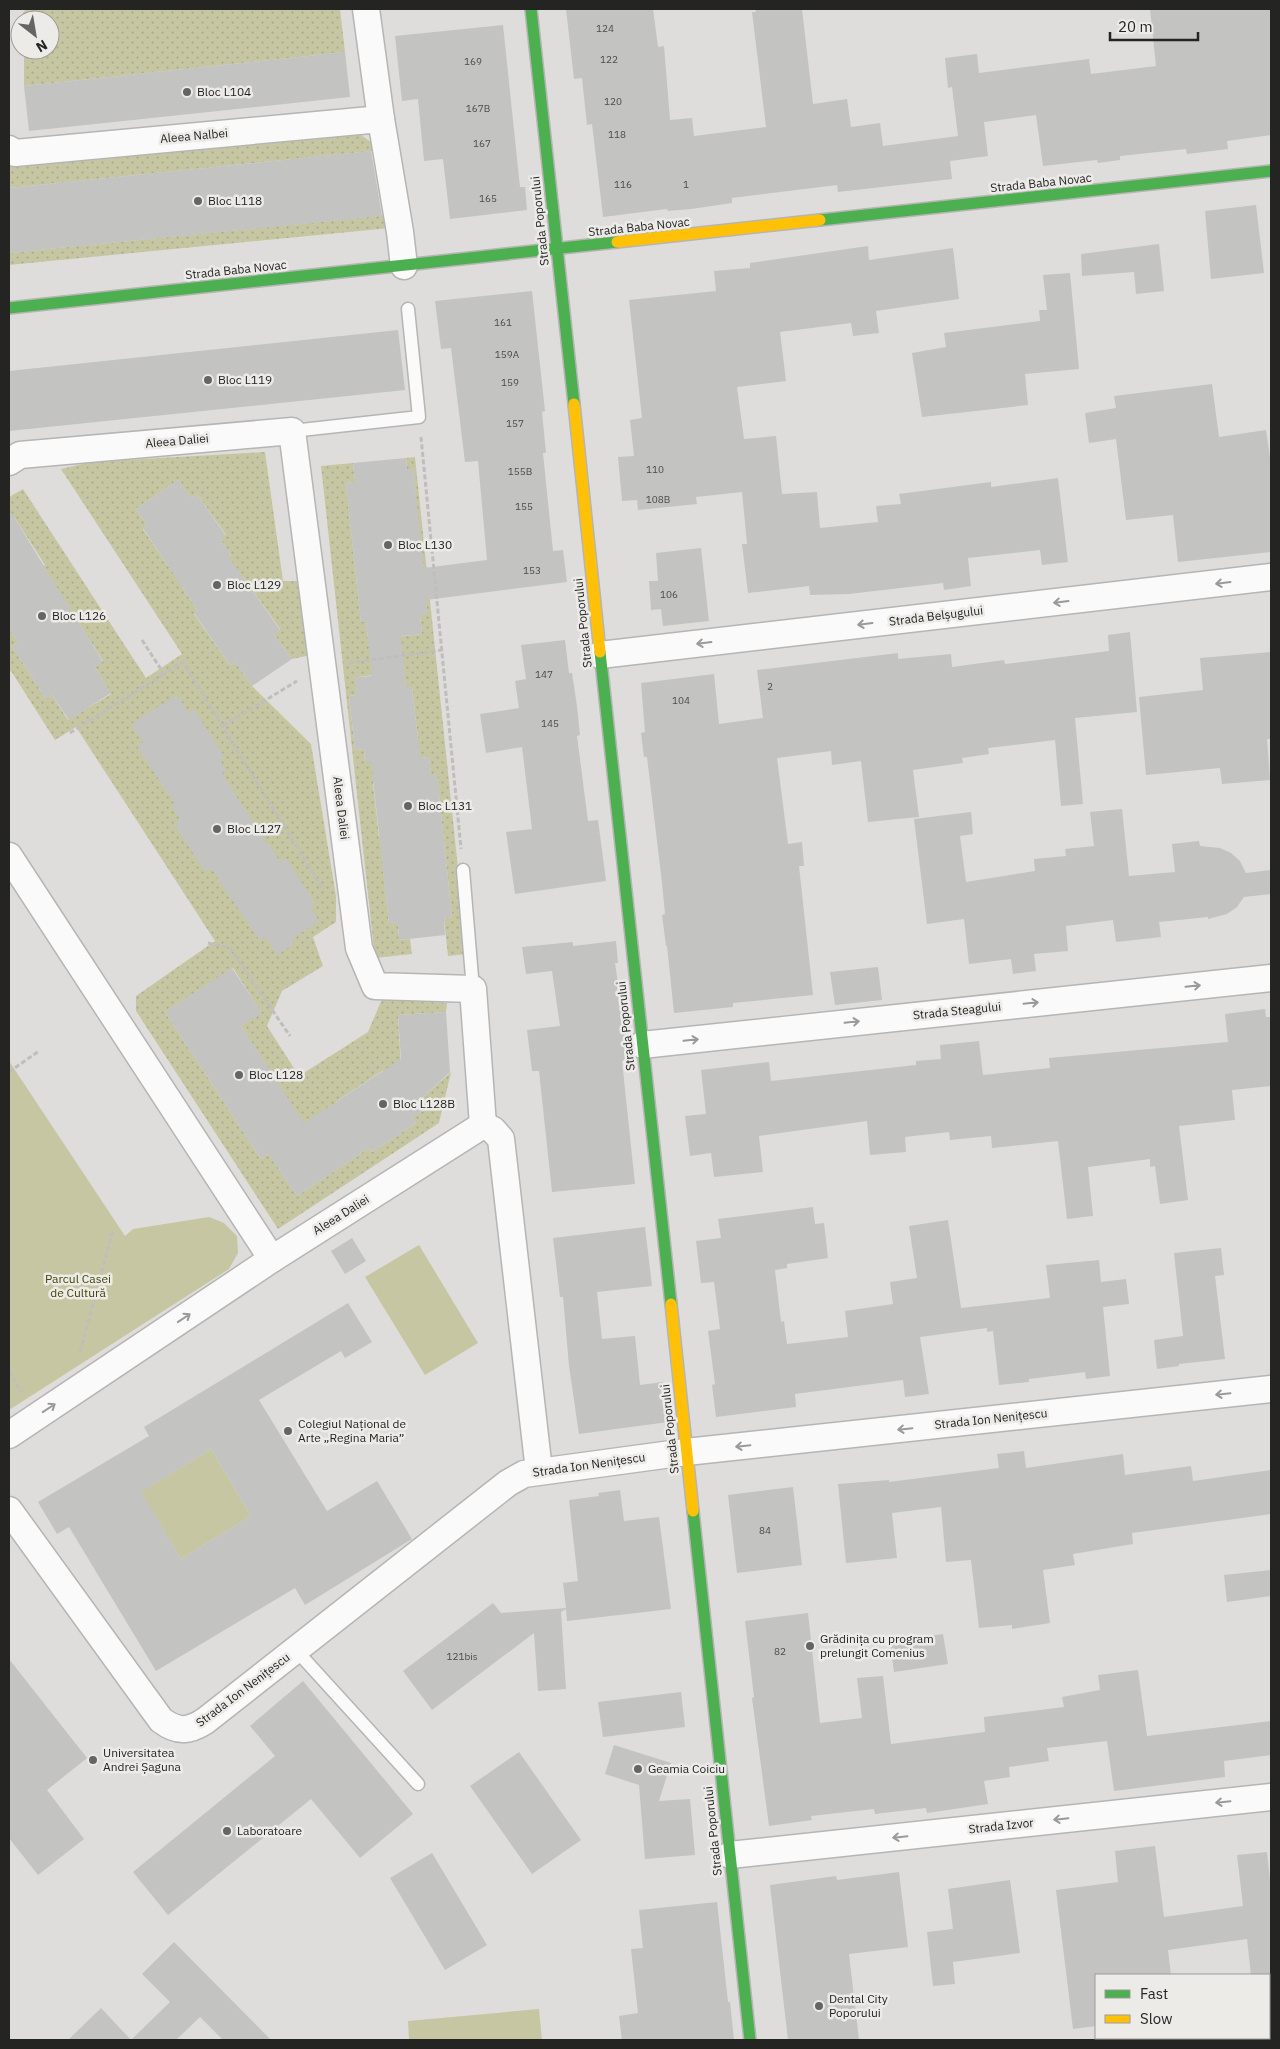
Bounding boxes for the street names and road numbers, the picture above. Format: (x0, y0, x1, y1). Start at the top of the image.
street label: Aleea Nalbei (159, 125, 229, 146)
street label: Strada Baba Novac (989, 170, 1092, 195)
street label: Strada Poporului (527, 176, 552, 267)
street label: Strada Baba Novac (587, 214, 690, 239)
street label: Strada Baba Novac (184, 257, 287, 282)
street label: Aleea Daliei (145, 430, 209, 451)
street label: Strada Poporului (570, 578, 595, 669)
street label: Strada Belșugului (888, 602, 984, 629)
street label: Aleea Daliei (330, 775, 353, 840)
street label: Strada Poporului (613, 981, 638, 1072)
street label: Strada Steagului (912, 998, 1002, 1023)
street label: Aleea Daliei (310, 1191, 372, 1238)
street label: Strada Poporului (657, 1384, 682, 1475)
street label: Strada Ion Nenițescu (934, 1405, 1048, 1432)
street label: Strada Ion Nenițescu (532, 1449, 646, 1480)
street label: Strada Ion Nenițescu (193, 1649, 293, 1730)
street label: Strada Poporului (700, 1786, 725, 1877)
street label: Strada Izvor (968, 1815, 1035, 1836)

